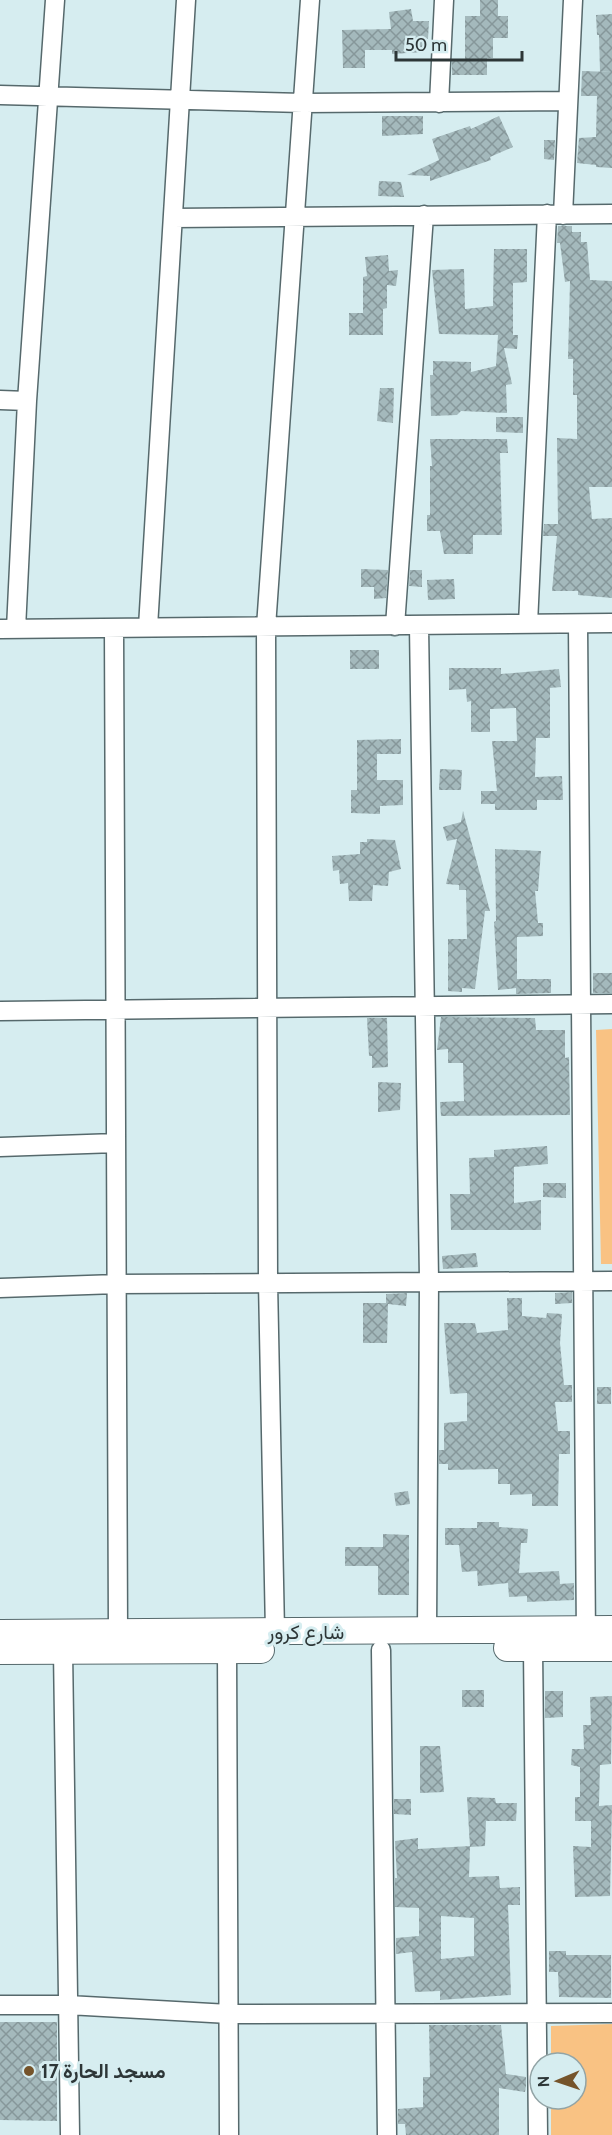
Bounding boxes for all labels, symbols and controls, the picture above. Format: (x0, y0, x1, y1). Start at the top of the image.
scale bar (396, 24, 522, 62)
text: 50 m (405, 34, 447, 56)
street label: شارع كرور (267, 1620, 344, 1646)
north arrow (528, 2051, 588, 2111)
place label: مسجد الحارة 17 (41, 2059, 166, 2084)
marker: مسجد الحارة 17 (22, 2064, 36, 2078)
text: N (534, 2076, 553, 2087)

